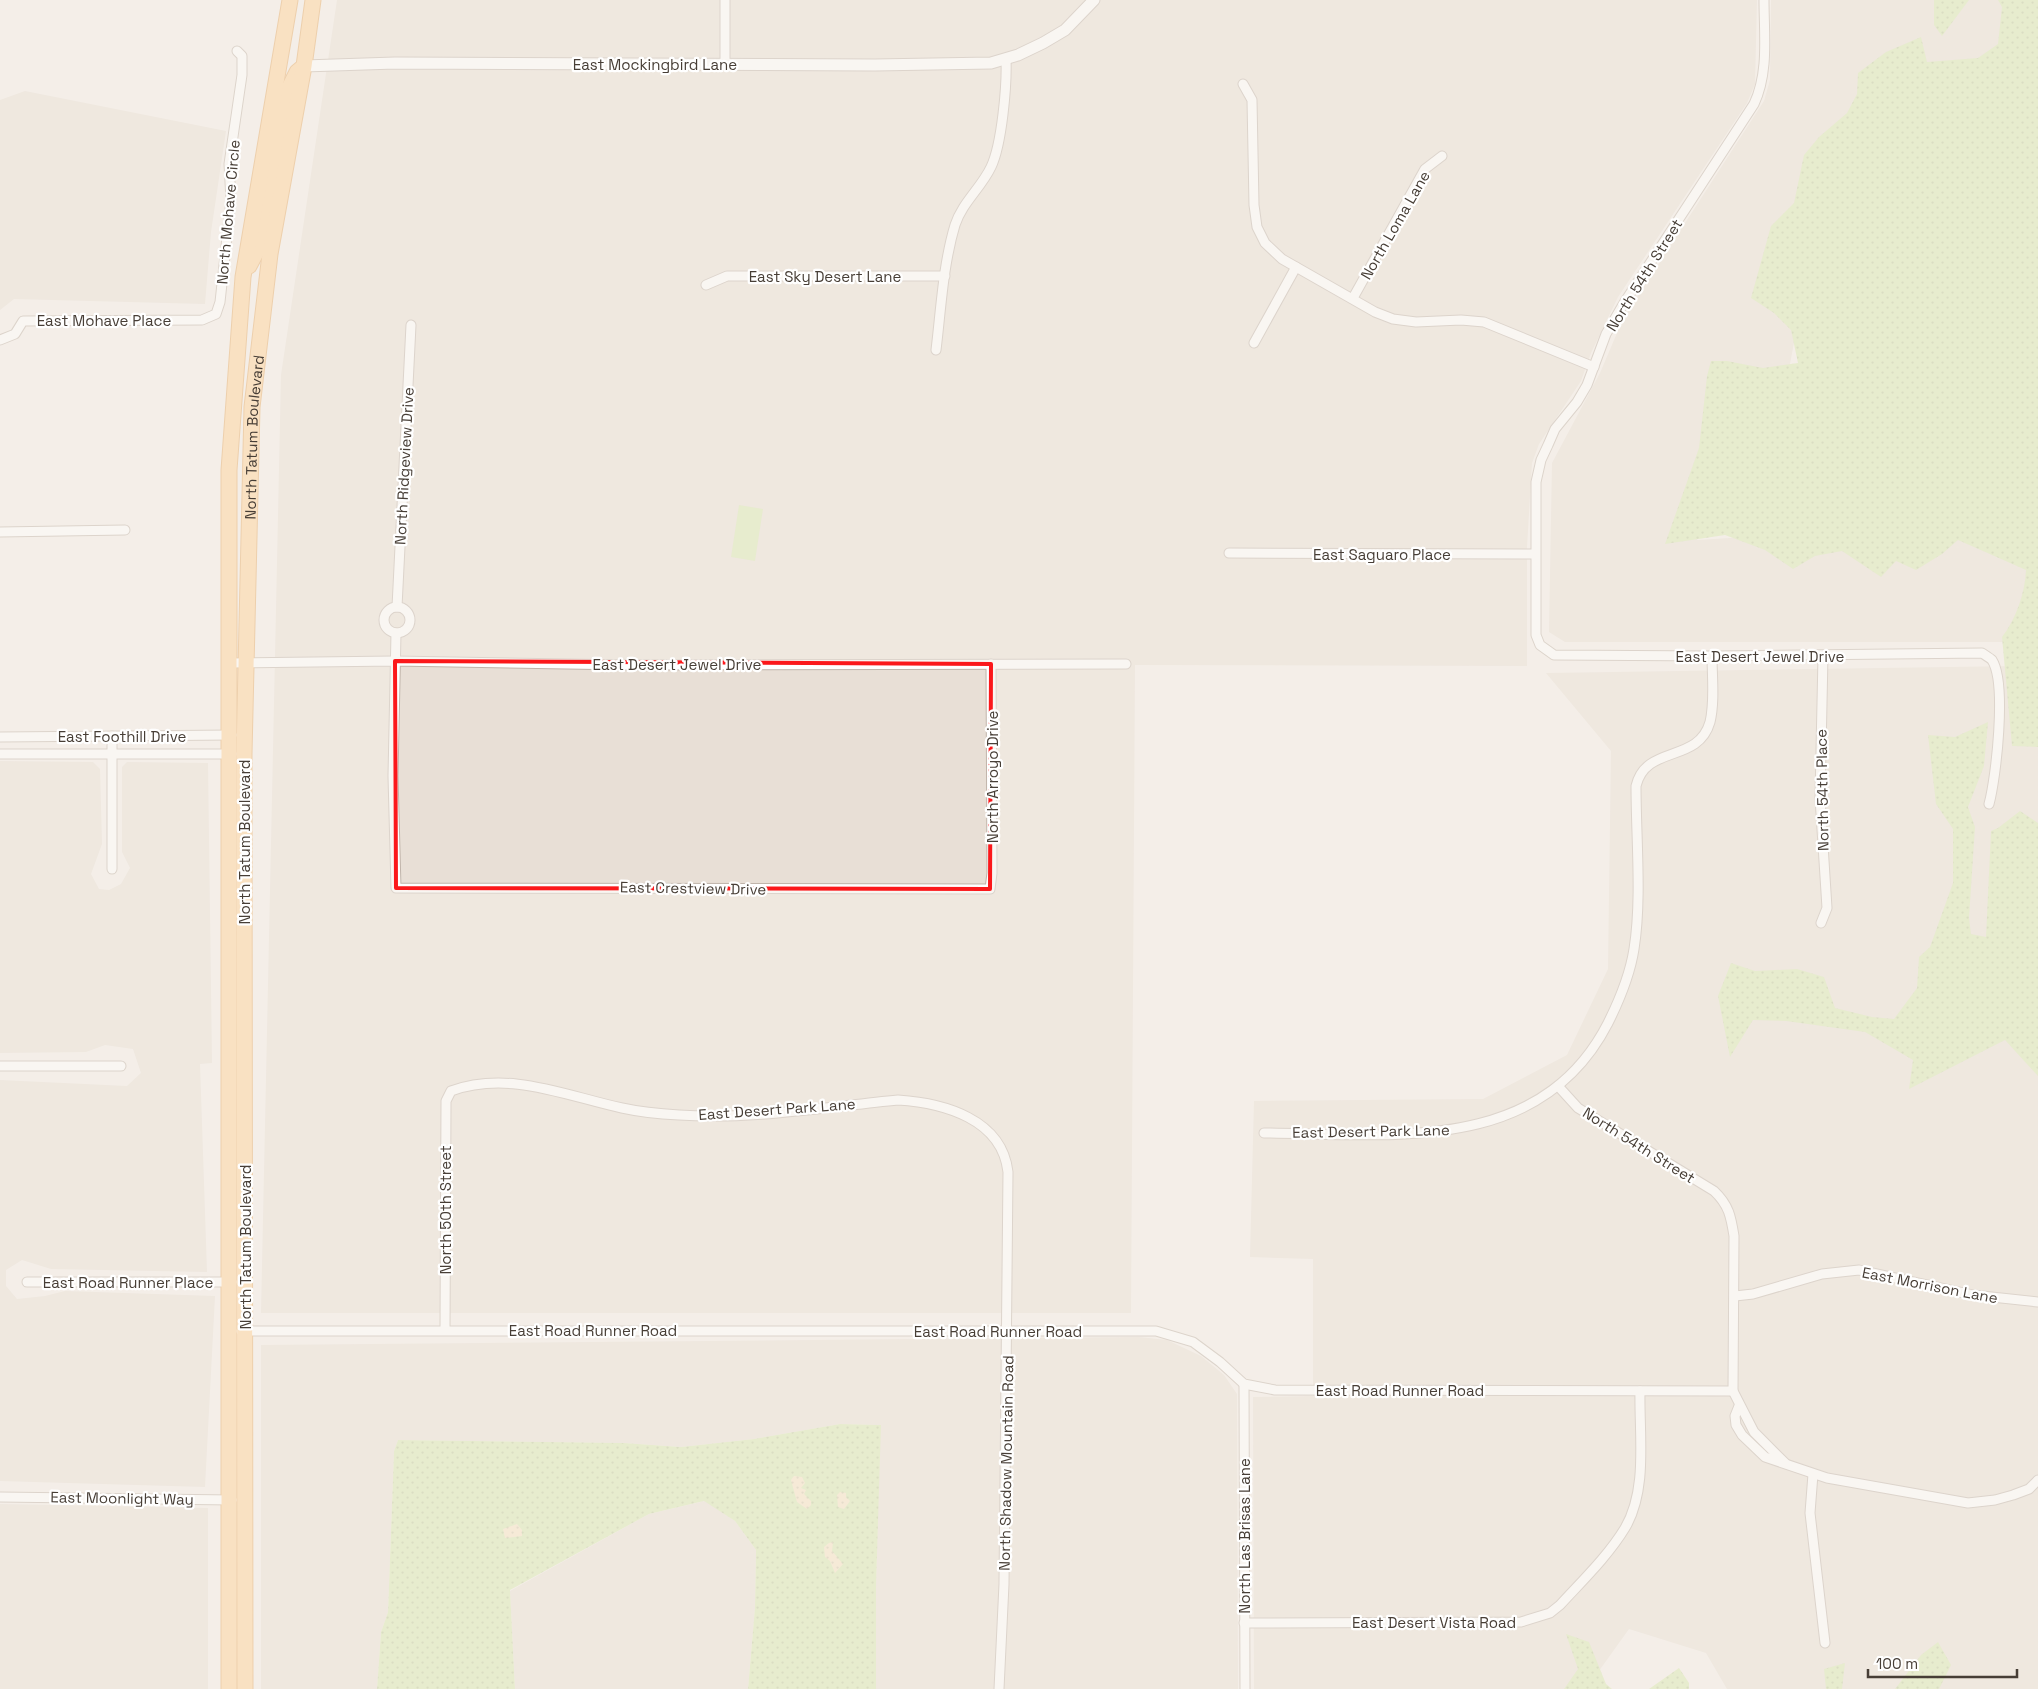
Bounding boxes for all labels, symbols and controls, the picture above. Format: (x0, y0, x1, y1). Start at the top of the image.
street label: East Mockingbird Lane (573, 55, 737, 74)
street label: North Mohave Circle (212, 139, 244, 285)
street label: North Loma Lane (1356, 167, 1434, 283)
street label: North 54th Street (1602, 215, 1686, 335)
street label: East Sky Desert Lane (749, 267, 901, 286)
street label: East Mohave Place (37, 311, 171, 330)
street label: North Tatum Boulevard (240, 354, 268, 520)
street label: North Ridgeview Drive (390, 386, 418, 545)
street label: East Saguaro Place (1313, 545, 1451, 564)
street label: East Desert Jewel Drive (1676, 647, 1845, 666)
street label: East Desert Jewel Drive (593, 655, 762, 674)
street label: North Arroyo Drive (983, 711, 1002, 843)
street label: East Foothill Drive (58, 727, 186, 746)
street label: North 54th Place (1811, 729, 1833, 851)
street label: North Tatum Boulevard (235, 759, 254, 925)
street label: East Crestview Drive (620, 877, 766, 899)
street label: East Desert Park Lane (698, 1094, 856, 1124)
street label: North 54th Street (1579, 1103, 1699, 1187)
street label: East Desert Park Lane (1292, 1120, 1450, 1142)
street label: North 50th Street (436, 1145, 455, 1275)
street label: North Tatum Boulevard (236, 1164, 255, 1330)
street label: East Morrison Lane (1861, 1263, 2000, 1307)
street label: East Road Runner Place (43, 1273, 213, 1292)
street label: East Road Runner Road (509, 1321, 677, 1340)
street label: East Road Runner Road (914, 1322, 1082, 1341)
street label: North Shadow Mountain Road (995, 1355, 1017, 1571)
street label: East Road Runner Road (1316, 1381, 1484, 1400)
street label: North Las Brisas Lane (1235, 1458, 1254, 1614)
street label: East Moonlight Way (50, 1487, 194, 1509)
street label: East Desert Vista Road (1352, 1613, 1516, 1632)
scale bar (1868, 1646, 2017, 1678)
text: 100 m (1876, 1654, 1918, 1673)

